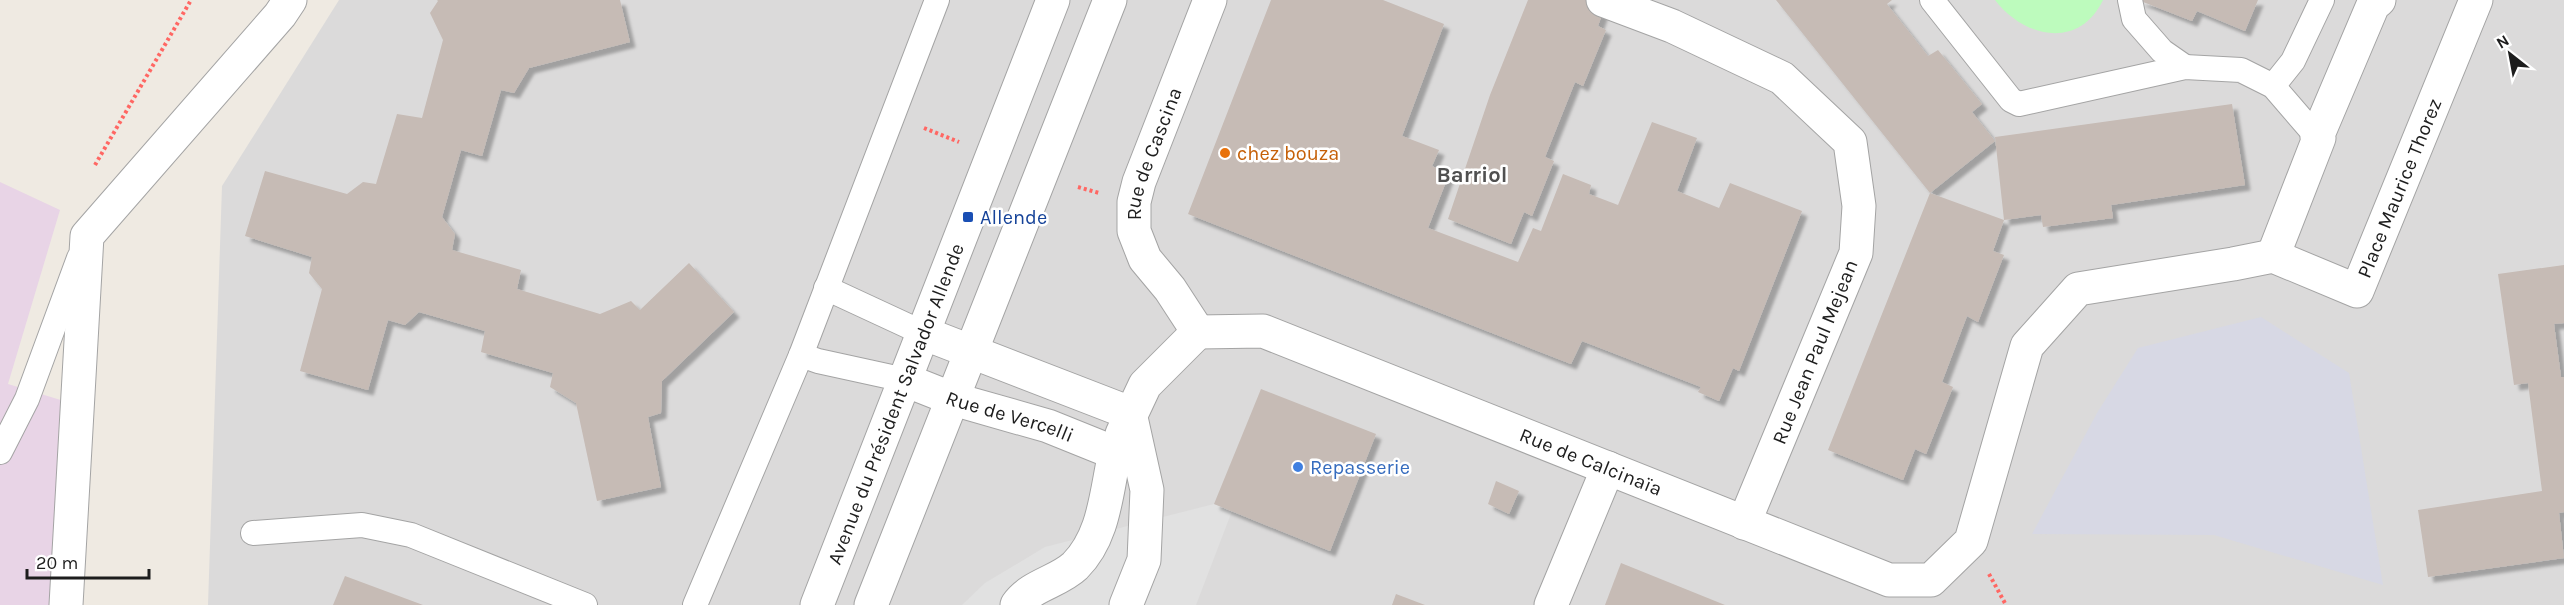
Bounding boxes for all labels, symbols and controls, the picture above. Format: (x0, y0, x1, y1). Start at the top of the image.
north arrow (2480, 24, 2540, 84)
text: N (2493, 30, 2512, 53)
street label: Rue de Cascina (1121, 84, 1186, 220)
street label: Place Maurice Thorez (2352, 95, 2446, 281)
place label: chez bouza (1237, 142, 1339, 165)
marker: chez bouza (1218, 146, 1232, 160)
district label: Barriol (1437, 162, 1507, 188)
place label: Allende (980, 206, 1047, 229)
marker: Allende (961, 210, 975, 224)
street label: Avenue du Président Salvador Allende (823, 240, 968, 568)
street label: Rue Jean Paul Mejean (1767, 256, 1863, 448)
street label: Rue de Vercelli (942, 386, 1077, 447)
street label: Rue de Calcinaïa (1516, 423, 1666, 500)
place label: Repasserie (1310, 456, 1410, 479)
marker: Repasserie (1291, 460, 1305, 474)
scale bar (27, 542, 148, 580)
text: 20 m (36, 552, 78, 574)

